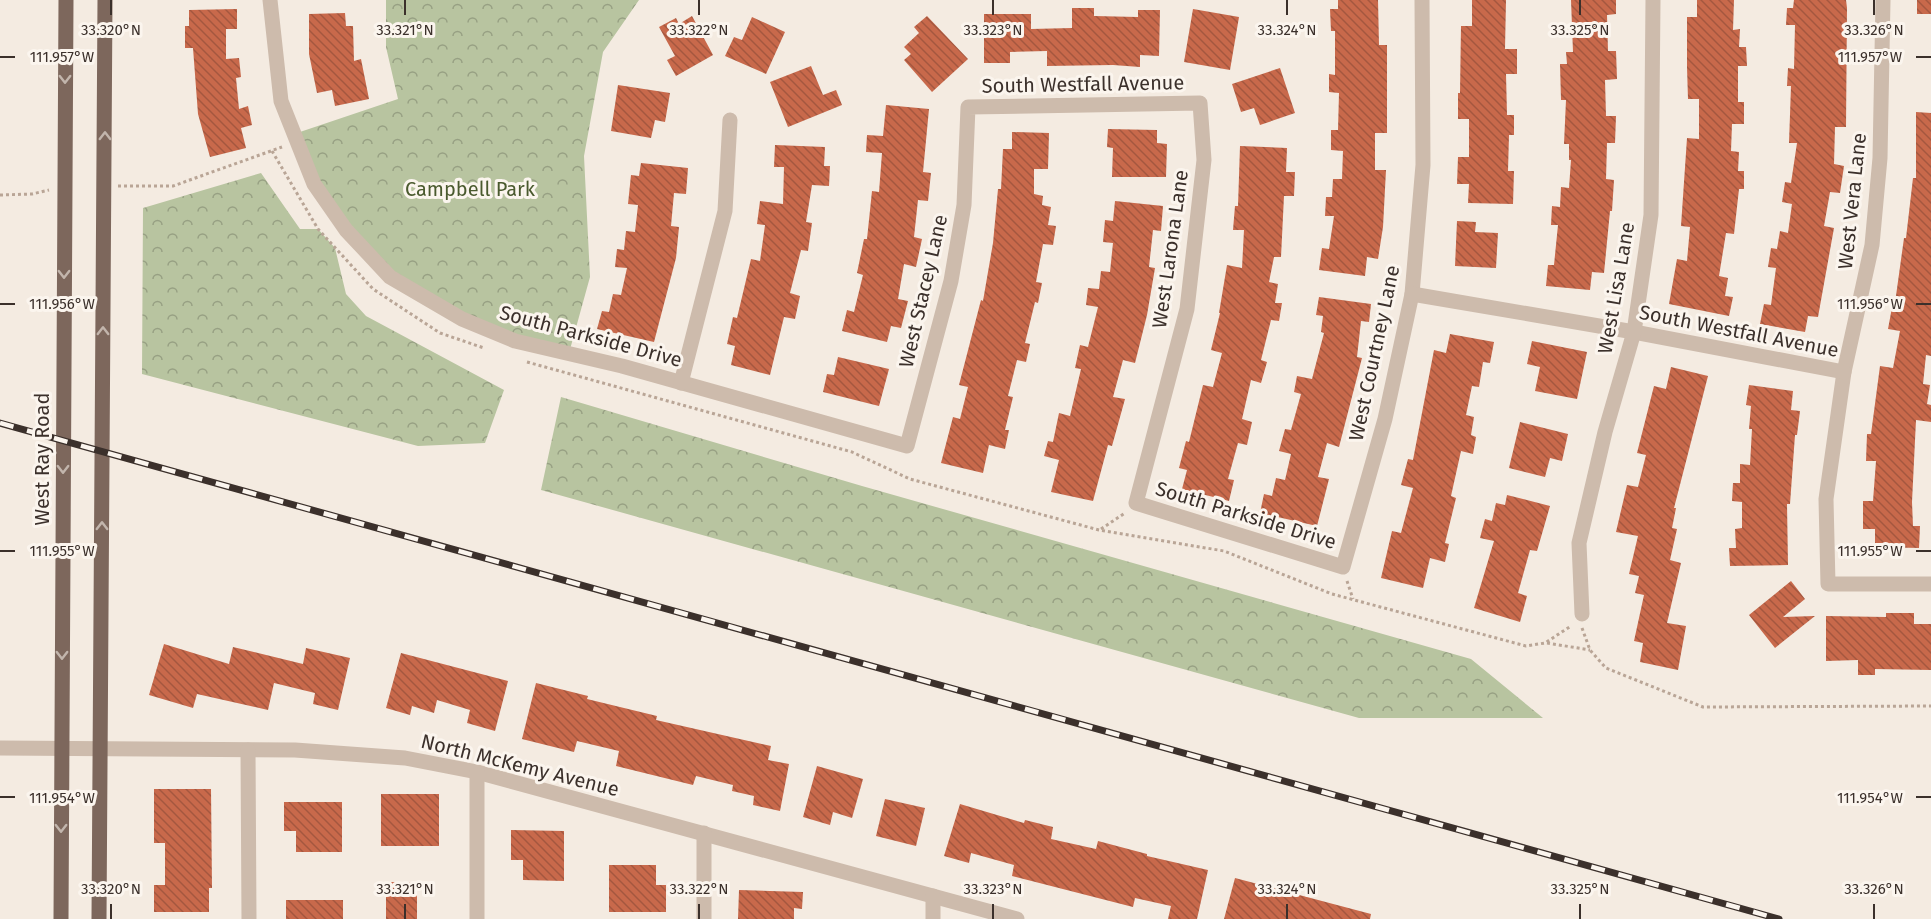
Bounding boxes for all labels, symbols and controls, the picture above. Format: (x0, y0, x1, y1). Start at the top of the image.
text: 33.320°N (81, 21, 141, 39)
text: 33.321°N (376, 21, 434, 39)
text: 33.322°N (670, 21, 728, 39)
text: 33.323°N (964, 21, 1022, 39)
text: 33.324°N (1257, 21, 1317, 39)
text: 33.325°N (1551, 21, 1609, 39)
text: 33.326°N (1844, 21, 1904, 39)
text: 111.957°W (30, 48, 95, 66)
text: 111.957°W (1838, 48, 1903, 66)
street label: South Westfall Avenue (982, 70, 1184, 98)
one-way arrow (59, 75, 71, 84)
one-way arrow (99, 132, 111, 141)
street label: West Vera Lane (1833, 132, 1871, 270)
street label: West Larona Lane (1147, 168, 1193, 330)
park label: Campbell Park (405, 177, 536, 201)
street label: West Stacey Lane (894, 212, 952, 370)
street label: West Lisa Lane (1593, 220, 1639, 356)
street label: West Courtney Lane (1344, 263, 1404, 443)
one-way arrow (58, 270, 70, 279)
text: 111.956°W (29, 295, 95, 313)
text: 111.956°W (1837, 295, 1903, 313)
street label: South Parkside Drive (497, 300, 685, 372)
street label: South Westfall Avenue (1637, 300, 1841, 362)
one-way arrow (97, 327, 109, 336)
street label: West Ray Road (30, 393, 54, 525)
one-way arrow (57, 465, 70, 474)
street label: South Parkside Drive (1153, 476, 1339, 554)
one-way arrow (96, 522, 108, 531)
text: 111.955°W (29, 542, 95, 560)
text: 111.955°W (1837, 542, 1903, 560)
one-way arrow (56, 651, 68, 660)
street label: North McKemy Avenue (418, 729, 622, 801)
text: 111.954°W (29, 789, 96, 807)
text: 111.954°W (1837, 789, 1904, 807)
one-way arrow (55, 823, 68, 832)
text: 33.320°N (81, 880, 141, 898)
text: 33.321°N (376, 880, 434, 898)
text: 33.322°N (670, 880, 728, 898)
text: 33.323°N (964, 880, 1022, 898)
text: 33.324°N (1257, 880, 1317, 898)
text: 33.325°N (1551, 880, 1609, 898)
text: 33.326°N (1844, 880, 1904, 898)

